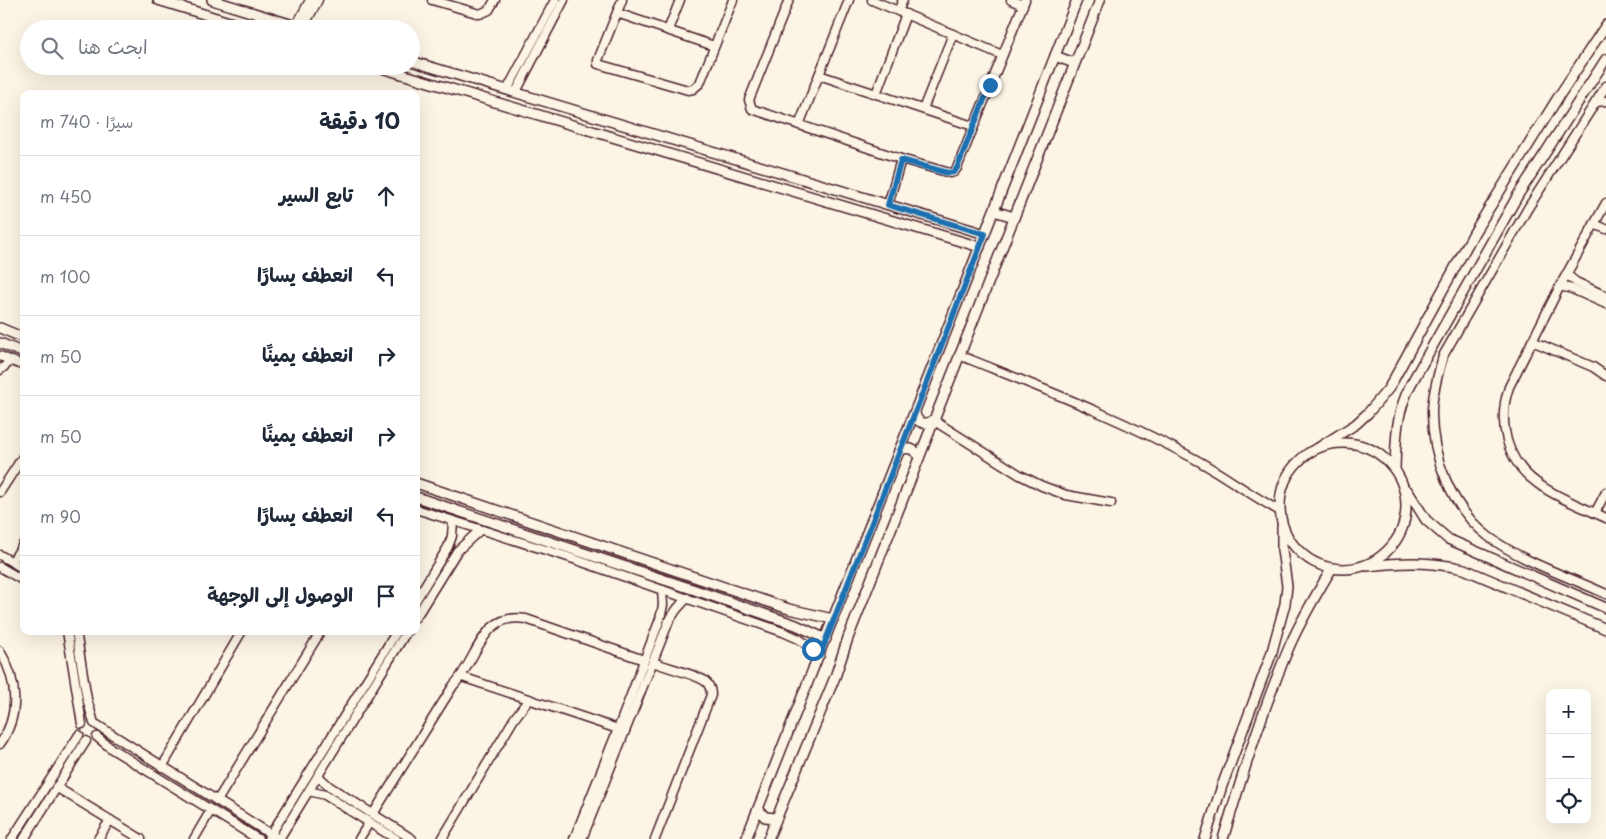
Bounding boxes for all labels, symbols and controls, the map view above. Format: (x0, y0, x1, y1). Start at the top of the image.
search box (20, 20, 420, 75)
text: ابحث هنا (78, 32, 148, 60)
icon: search (38, 34, 66, 62)
route end (979, 74, 1002, 97)
text: 10 دقيقة (319, 104, 400, 136)
text: سيرًا · 740 m (40, 109, 133, 133)
text: تابع السير (279, 180, 353, 208)
icon: ahead (372, 182, 400, 210)
text: 450 m (40, 184, 92, 208)
text: انعطف يسارًا (257, 260, 353, 288)
icon: left (372, 262, 400, 290)
text: 100 m (40, 264, 90, 288)
text: انعطف يمينًا (262, 340, 353, 368)
icon: right (372, 342, 400, 370)
text: 50 m (40, 344, 82, 368)
text: انعطف يمينًا (262, 420, 353, 448)
icon: right (372, 422, 400, 450)
text: 50 m (40, 424, 82, 448)
text: انعطف يسارًا (257, 500, 353, 528)
icon: left (372, 502, 400, 530)
text: 90 m (40, 504, 81, 528)
text: الوصول إلى الوجهة (207, 580, 353, 608)
icon: arrive (372, 582, 400, 610)
route start (802, 638, 825, 661)
map controls (1546, 689, 1591, 824)
button: + (1546, 689, 1591, 734)
button: − (1546, 734, 1591, 779)
button: locate (1546, 779, 1591, 824)

